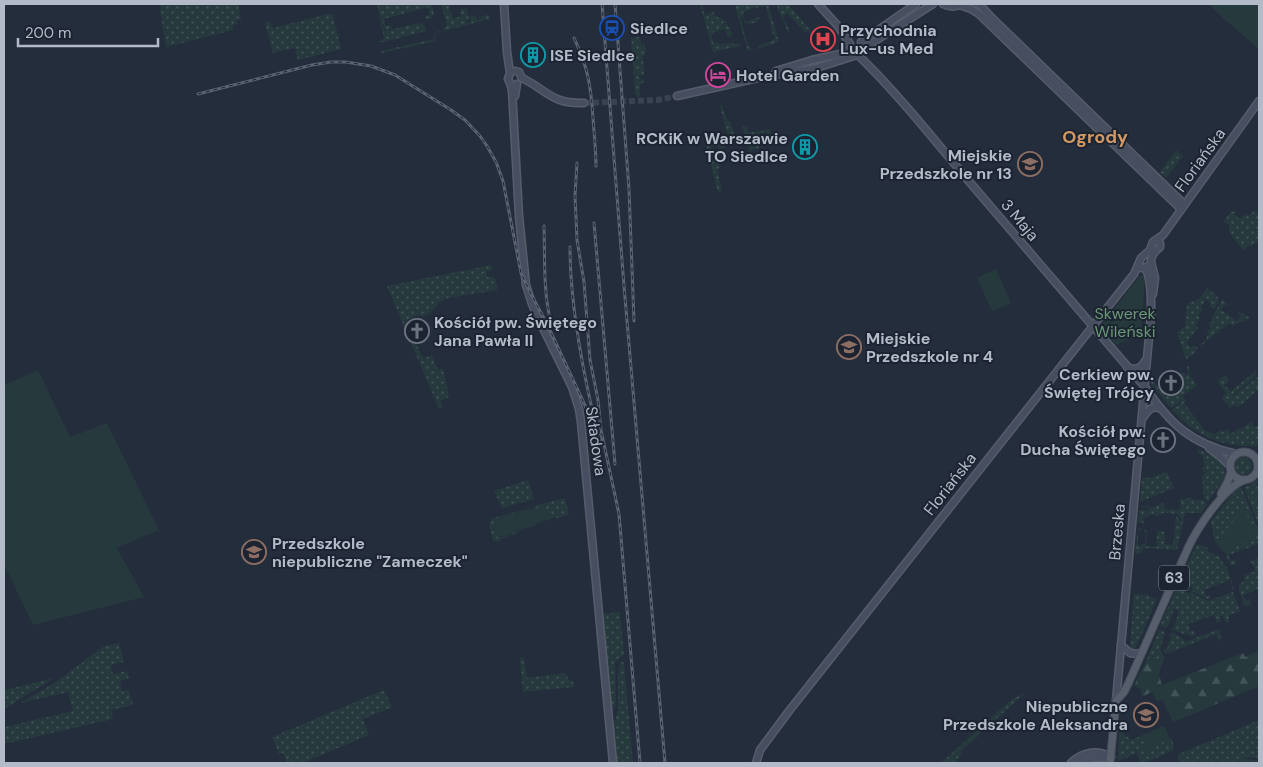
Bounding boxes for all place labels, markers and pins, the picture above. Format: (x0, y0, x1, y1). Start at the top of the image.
station icon: Siedlce (599, 15, 625, 41)
place label: Siedlce (630, 18, 688, 39)
place label: Przychodnia Lux-us Med (840, 20, 937, 59)
hospital icon: Przychodnia Lux-us Med (810, 26, 836, 52)
building icon: ISE Siedlce (520, 42, 546, 68)
place label: ISE Siedlce (550, 45, 635, 66)
hotel icon: Hotel Garden (705, 62, 731, 88)
place label: Hotel Garden (736, 65, 839, 86)
place label: RCKiK w Warszawie TO Siedlce (636, 128, 788, 167)
building icon: RCKiK w Warszawie TO Siedlce (792, 134, 818, 160)
place label: Miejskie Przedszkole nr 13 (880, 145, 1012, 184)
school or university icon: Miejskie Przedszkole nr 13 (1017, 151, 1043, 177)
place label: Kościół pw. Świętego Jana Pawła II (434, 312, 597, 351)
church icon: Kościół pw. Świętego Jana Pawła II (404, 318, 430, 344)
place label: Miejskie Przedszkole nr 4 (866, 328, 993, 367)
school or university icon: Miejskie Przedszkole nr 4 (836, 334, 862, 360)
place label: Cerkiew pw. Świętej Trójcy (1044, 364, 1154, 403)
church icon: Cerkiew pw. Świętej Trójcy (1158, 370, 1184, 396)
place label: Kościół pw. Ducha Świętego (1020, 421, 1146, 460)
church icon: Kościół pw. Ducha Świętego (1150, 427, 1176, 453)
place label: Przedszkole niepubliczne "Zameczek" (272, 533, 468, 572)
school or university icon: Przedszkole niepubliczne "Zameczek" (241, 539, 267, 565)
place label: Niepubliczne Przedszkole Aleksandra (943, 696, 1128, 735)
school or university icon: Niepubliczne Przedszkole Aleksandra (1133, 702, 1159, 728)

